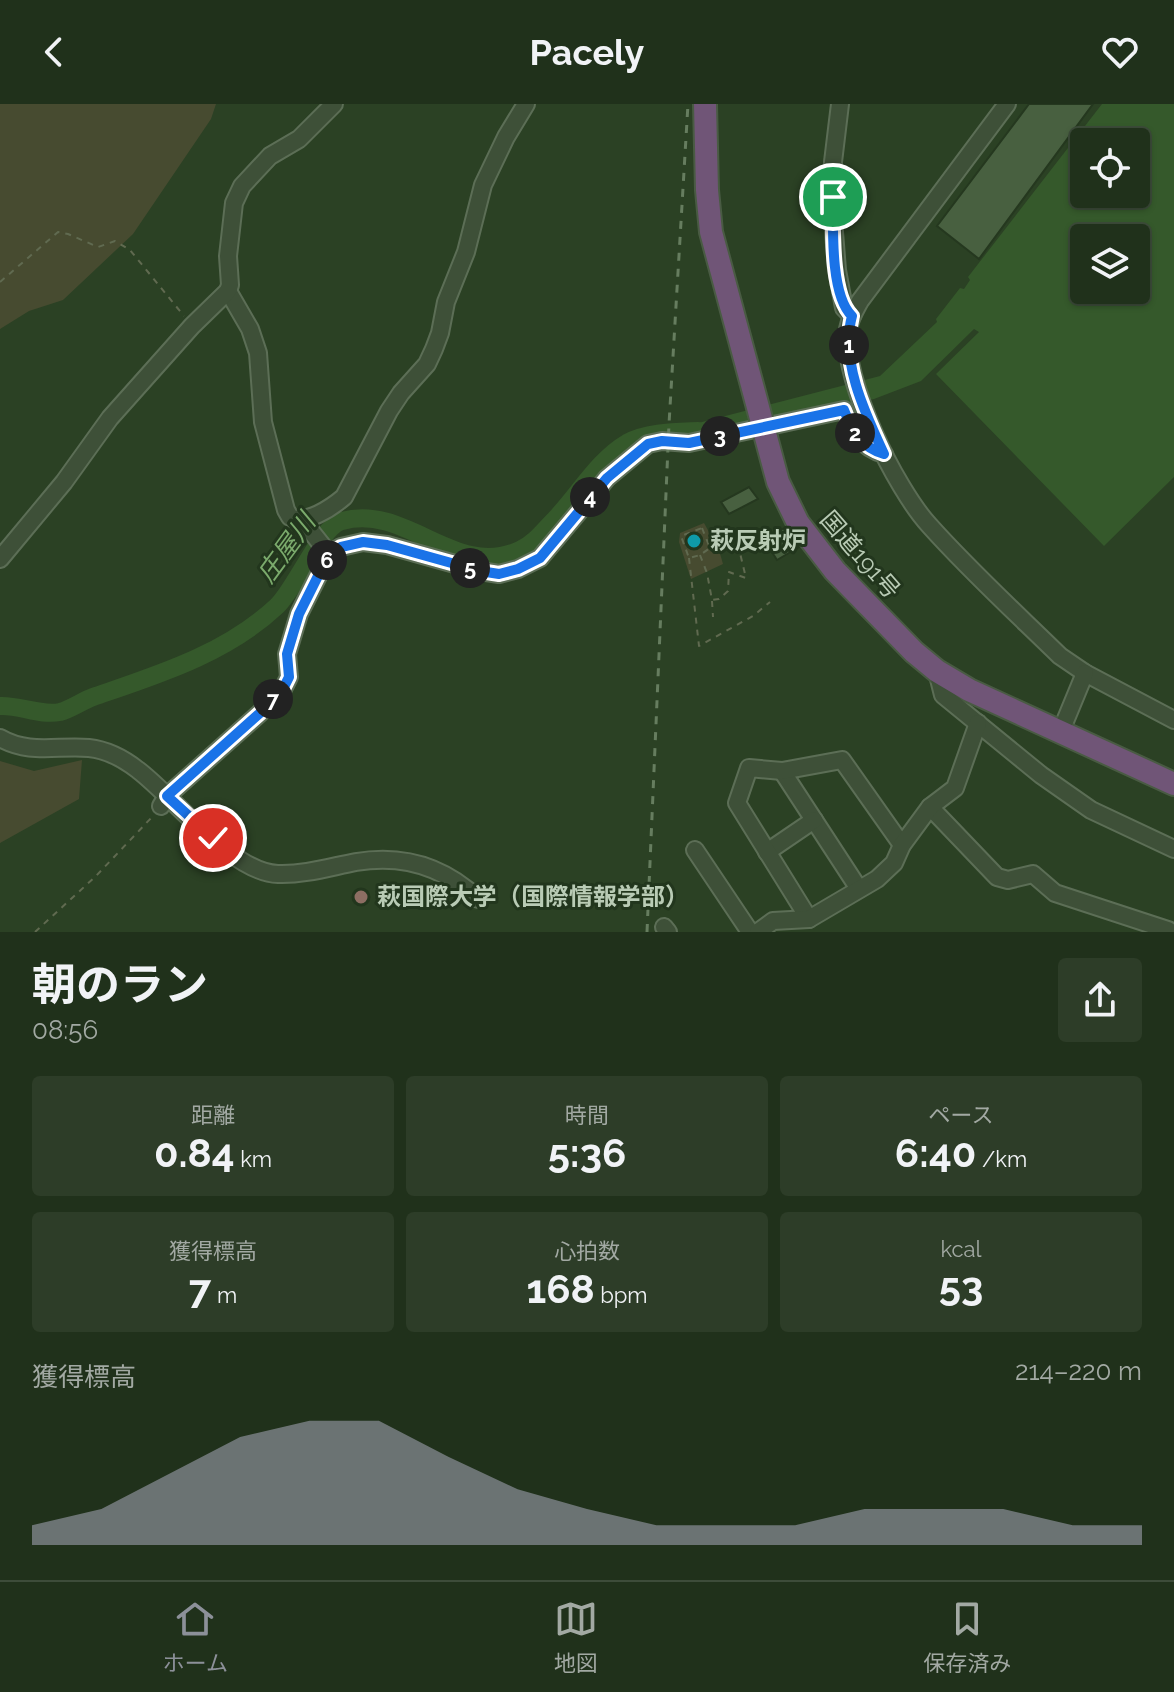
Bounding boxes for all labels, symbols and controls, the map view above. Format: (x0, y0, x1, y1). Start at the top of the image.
icon: back (32, 30, 76, 74)
icon: heart (1098, 30, 1142, 74)
text: Pacely (530, 31, 644, 73)
map controls (1070, 128, 1150, 304)
button: locate (1070, 128, 1150, 208)
pin (799, 163, 867, 231)
icon: arrive (811, 175, 855, 219)
button: layers (1070, 224, 1150, 304)
pin: 1 (829, 325, 869, 365)
text: 1 (844, 332, 854, 358)
pin: 2 (835, 413, 875, 453)
pin: 3 (700, 416, 740, 456)
text: 2 (849, 420, 861, 446)
text: 3 (714, 423, 726, 449)
pin: 4 (570, 477, 610, 517)
text: 4 (584, 484, 596, 510)
water label: 庄屋川 (251, 505, 323, 588)
street label: 国道191号 (814, 505, 906, 604)
place label: 萩反射炉 (710, 526, 806, 555)
marker: 萩反射炉 (685, 532, 703, 550)
pin: 6 (307, 540, 347, 580)
text: 6 (320, 547, 334, 573)
pin: 5 (450, 548, 490, 588)
text: 5 (464, 555, 476, 581)
pin: 7 (253, 679, 293, 719)
text: 7 (267, 686, 279, 712)
pin (179, 804, 247, 872)
icon: check (191, 816, 235, 860)
place label: 萩国際大学（国際情報学部） (377, 882, 689, 911)
marker: 萩国際大学（国際情報学部） (352, 888, 370, 906)
button: share (1058, 958, 1142, 1042)
text: 朝のラン (32, 959, 208, 1010)
text: 08:56 (32, 1015, 98, 1045)
text: 距離 (191, 1102, 235, 1128)
text: 時間 (565, 1102, 609, 1128)
text: ペース (929, 1102, 993, 1128)
text: 0.84 (154, 1129, 235, 1176)
text: 5:36 (548, 1129, 626, 1176)
text: 6:40 (895, 1129, 976, 1176)
text: km (235, 1146, 272, 1172)
text: /km (976, 1146, 1027, 1172)
text: kcal (940, 1236, 982, 1262)
text: 獲得標高 (169, 1238, 257, 1264)
text: 心拍数 (554, 1238, 620, 1264)
text: 53 (939, 1262, 983, 1309)
text: 7 (189, 1265, 211, 1312)
text: 168 (526, 1265, 595, 1312)
text: m (211, 1282, 237, 1308)
text: bpm (595, 1282, 648, 1308)
text: 214–220 m (1015, 1356, 1142, 1386)
text: 獲得標高 (32, 1362, 136, 1392)
tab: ホーム (163, 1597, 228, 1677)
tab: 地図 (554, 1597, 598, 1677)
tab: 保存済み (923, 1597, 1011, 1677)

